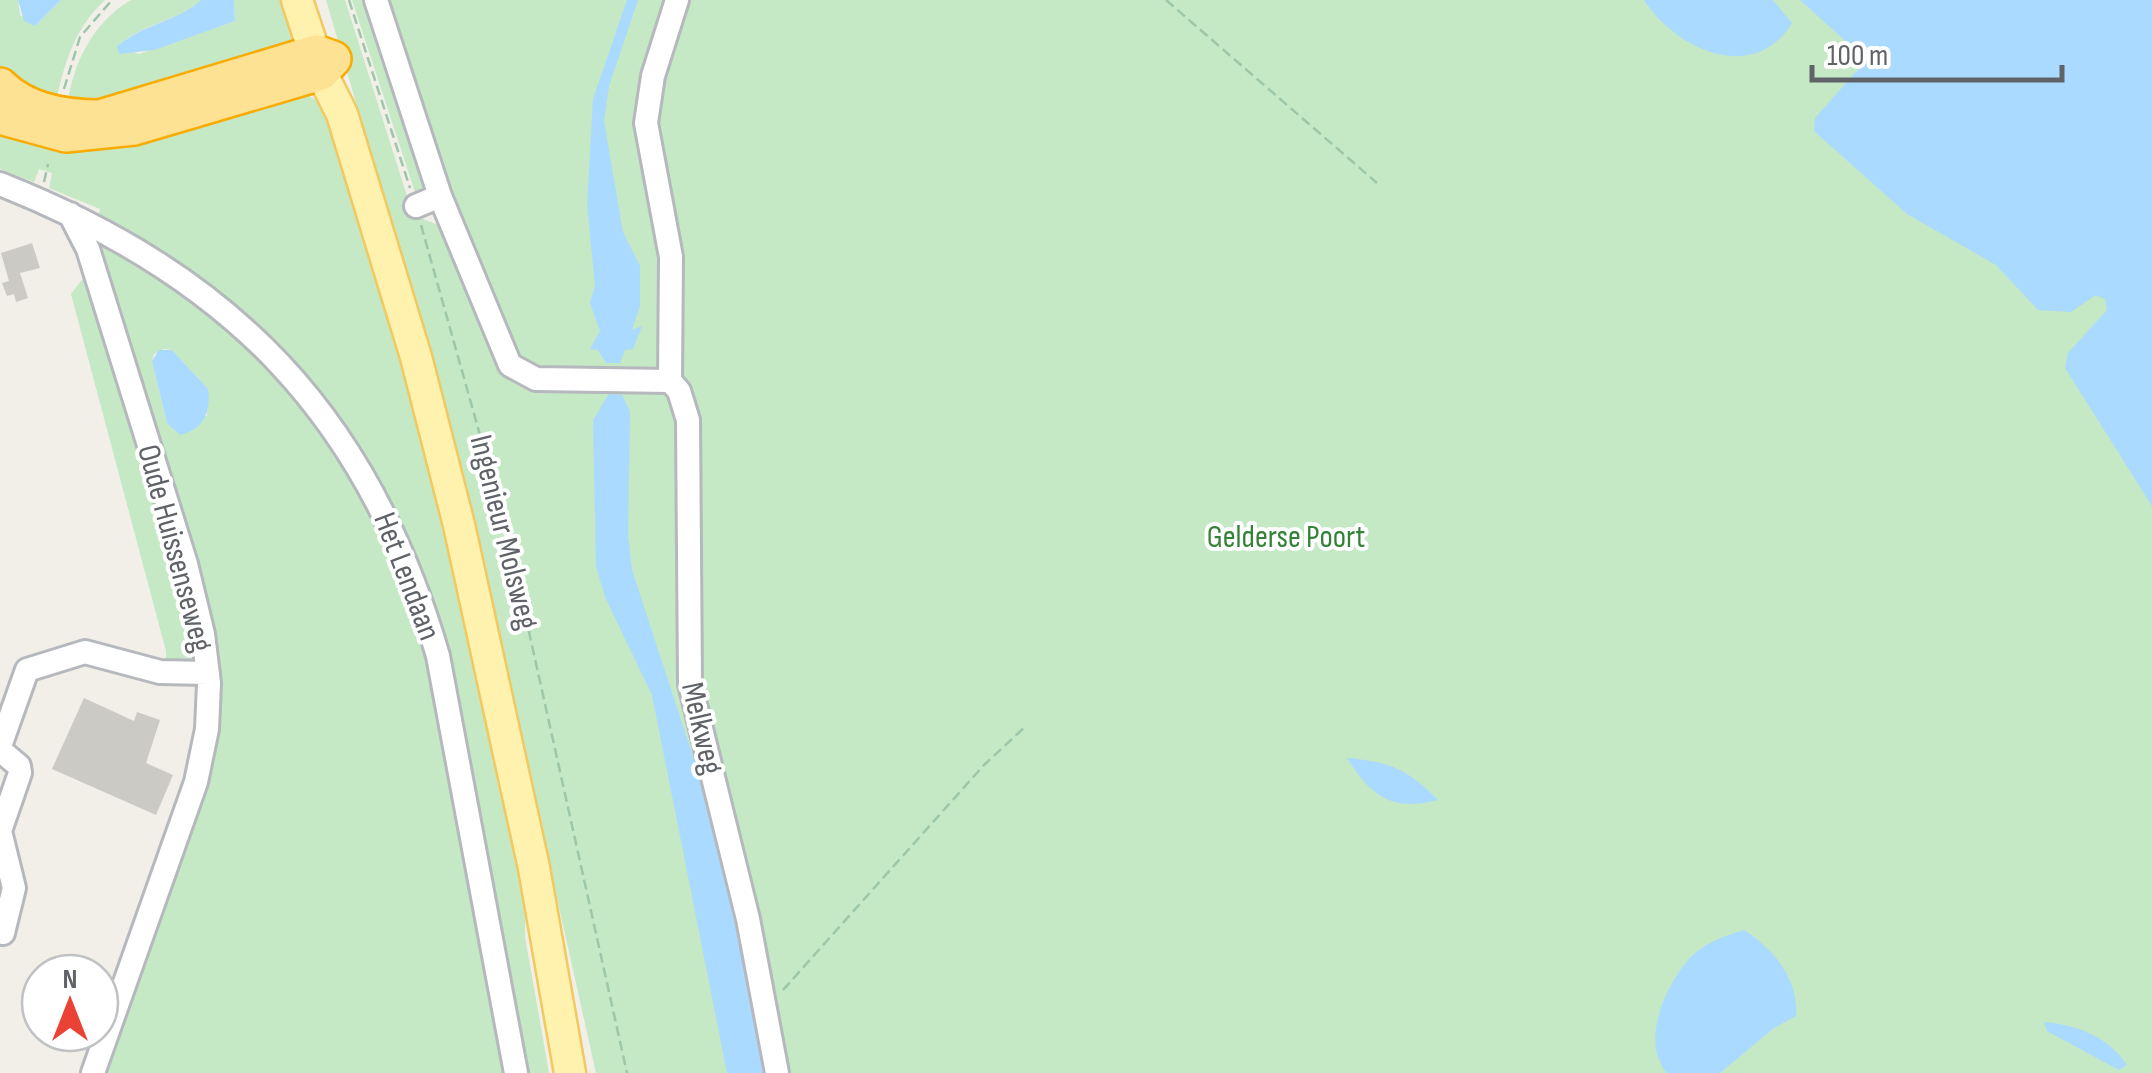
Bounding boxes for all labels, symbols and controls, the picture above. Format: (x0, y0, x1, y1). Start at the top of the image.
scale bar (1812, 20, 2062, 82)
text: 100 m (1827, 38, 1888, 74)
street label: Ingenieur Molsweg (461, 431, 547, 634)
street label: Oude Huissenseweg (128, 441, 221, 656)
street label: Het Lendaan (364, 507, 449, 646)
park label: Gelderse Poort (1207, 518, 1365, 557)
street label: Melkweg (672, 678, 731, 778)
north arrow (20, 953, 120, 1053)
text: N (63, 963, 77, 996)

